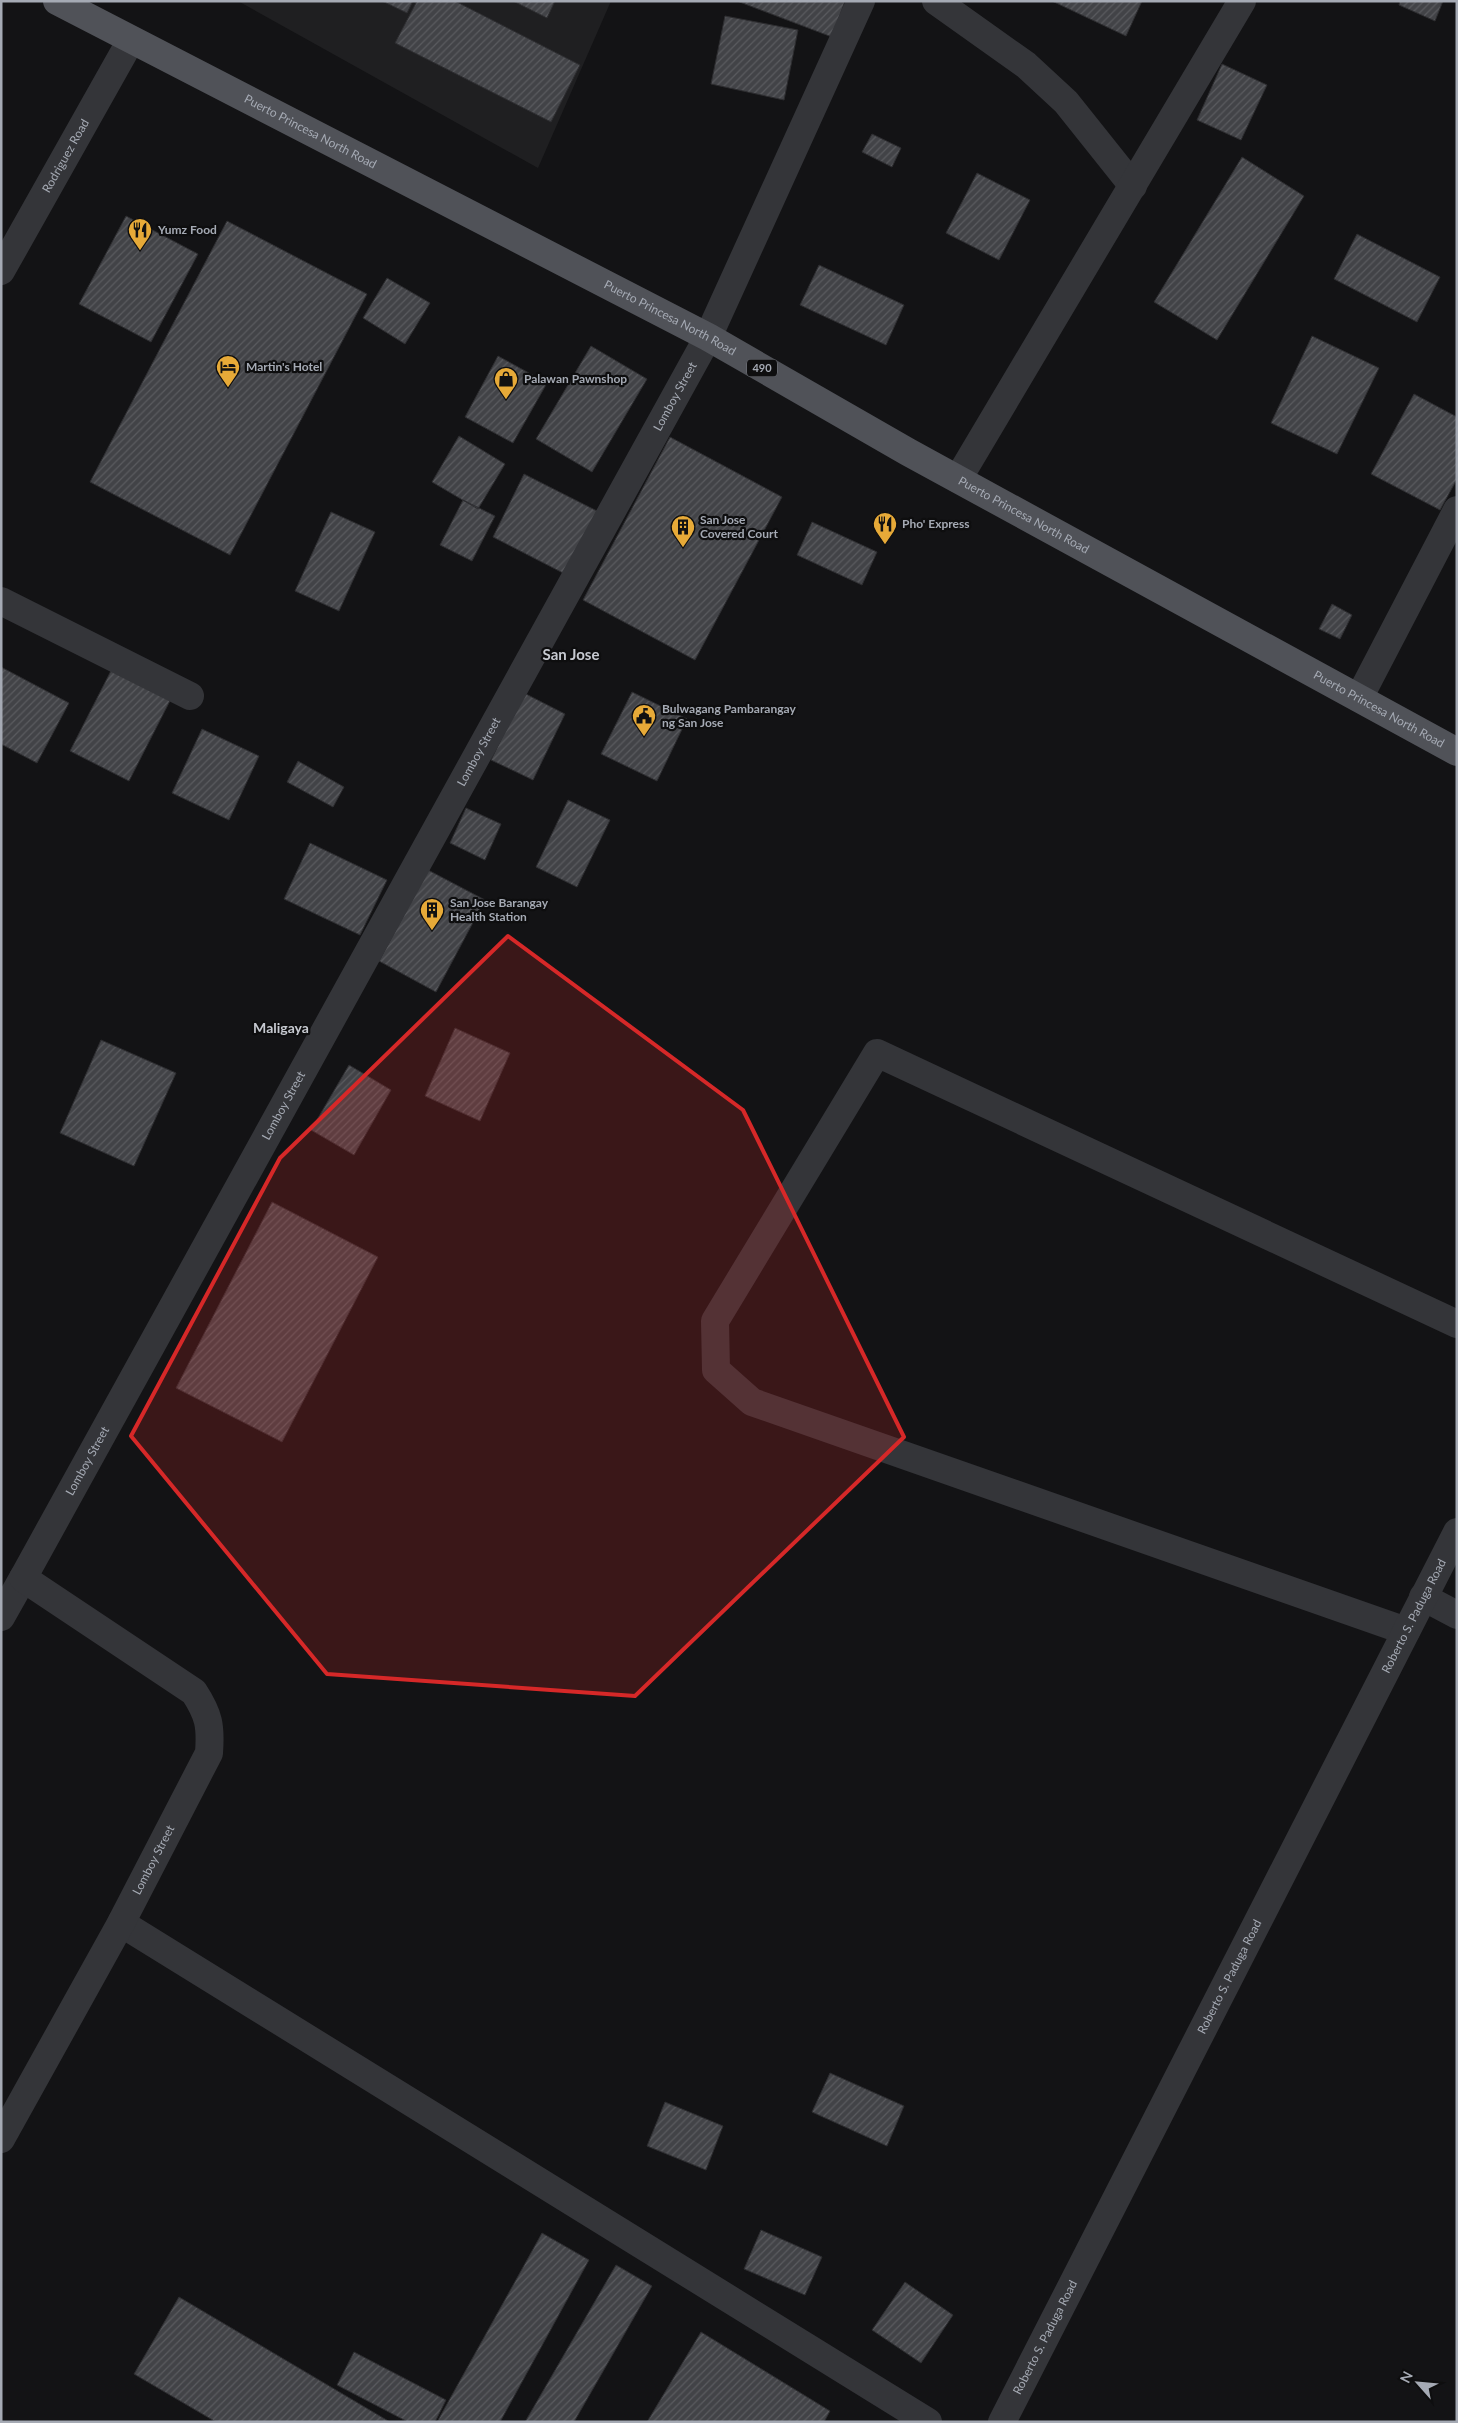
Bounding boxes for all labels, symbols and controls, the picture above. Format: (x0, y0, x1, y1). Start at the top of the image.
street label: Puerto Princesa North Road (242, 91, 379, 172)
street label: Rodriguez Road (39, 116, 92, 195)
restaurant icon: Yumz Food (127, 217, 153, 251)
place label: Yumz Food (157, 222, 217, 237)
street label: Puerto Princesa North Road (602, 277, 739, 358)
hotel icon: Martin's Hotel (215, 354, 241, 388)
place label: Martin's Hotel (246, 359, 322, 374)
street label: Lomboy Street (650, 359, 700, 433)
road number: 490 (747, 359, 777, 376)
shop icon: Palawan Pawnshop (493, 366, 519, 400)
place label: Palawan Pawnshop (524, 371, 627, 386)
street label: Puerto Princesa North Road (956, 473, 1092, 557)
restaurant icon: Pho' Express (872, 511, 898, 545)
place label: San Jose Covered Court (700, 512, 778, 541)
building icon: San Jose Covered Court (670, 514, 696, 548)
place label: Pho' Express (902, 516, 969, 531)
district label: San Jose (543, 645, 599, 663)
street label: Puerto Princesa North Road (1311, 667, 1447, 751)
place label: Bulwagang Pambarangay ng San Jose (662, 701, 796, 730)
public building icon: Bulwagang Pambarangay ng San Jose (631, 703, 657, 737)
street label: Lomboy Street (453, 714, 504, 789)
place label: San Jose Barangay Health Station (450, 895, 549, 924)
building icon: San Jose Barangay Health Station (419, 897, 445, 931)
district label: Maligaya (253, 1019, 309, 1036)
street label: Lomboy Street (258, 1068, 309, 1142)
street label: Lomboy Street (62, 1423, 112, 1498)
street label: Roberto S. Paduga Road (1378, 1556, 1449, 1676)
street label: Lomboy Street (129, 1822, 178, 1897)
street label: Roberto S. Paduga Road (1194, 1917, 1265, 2036)
street label: Roberto S. Paduga Road (1009, 2278, 1080, 2397)
north arrow (1393, 2358, 1443, 2408)
text: N (1396, 2368, 1416, 2386)

